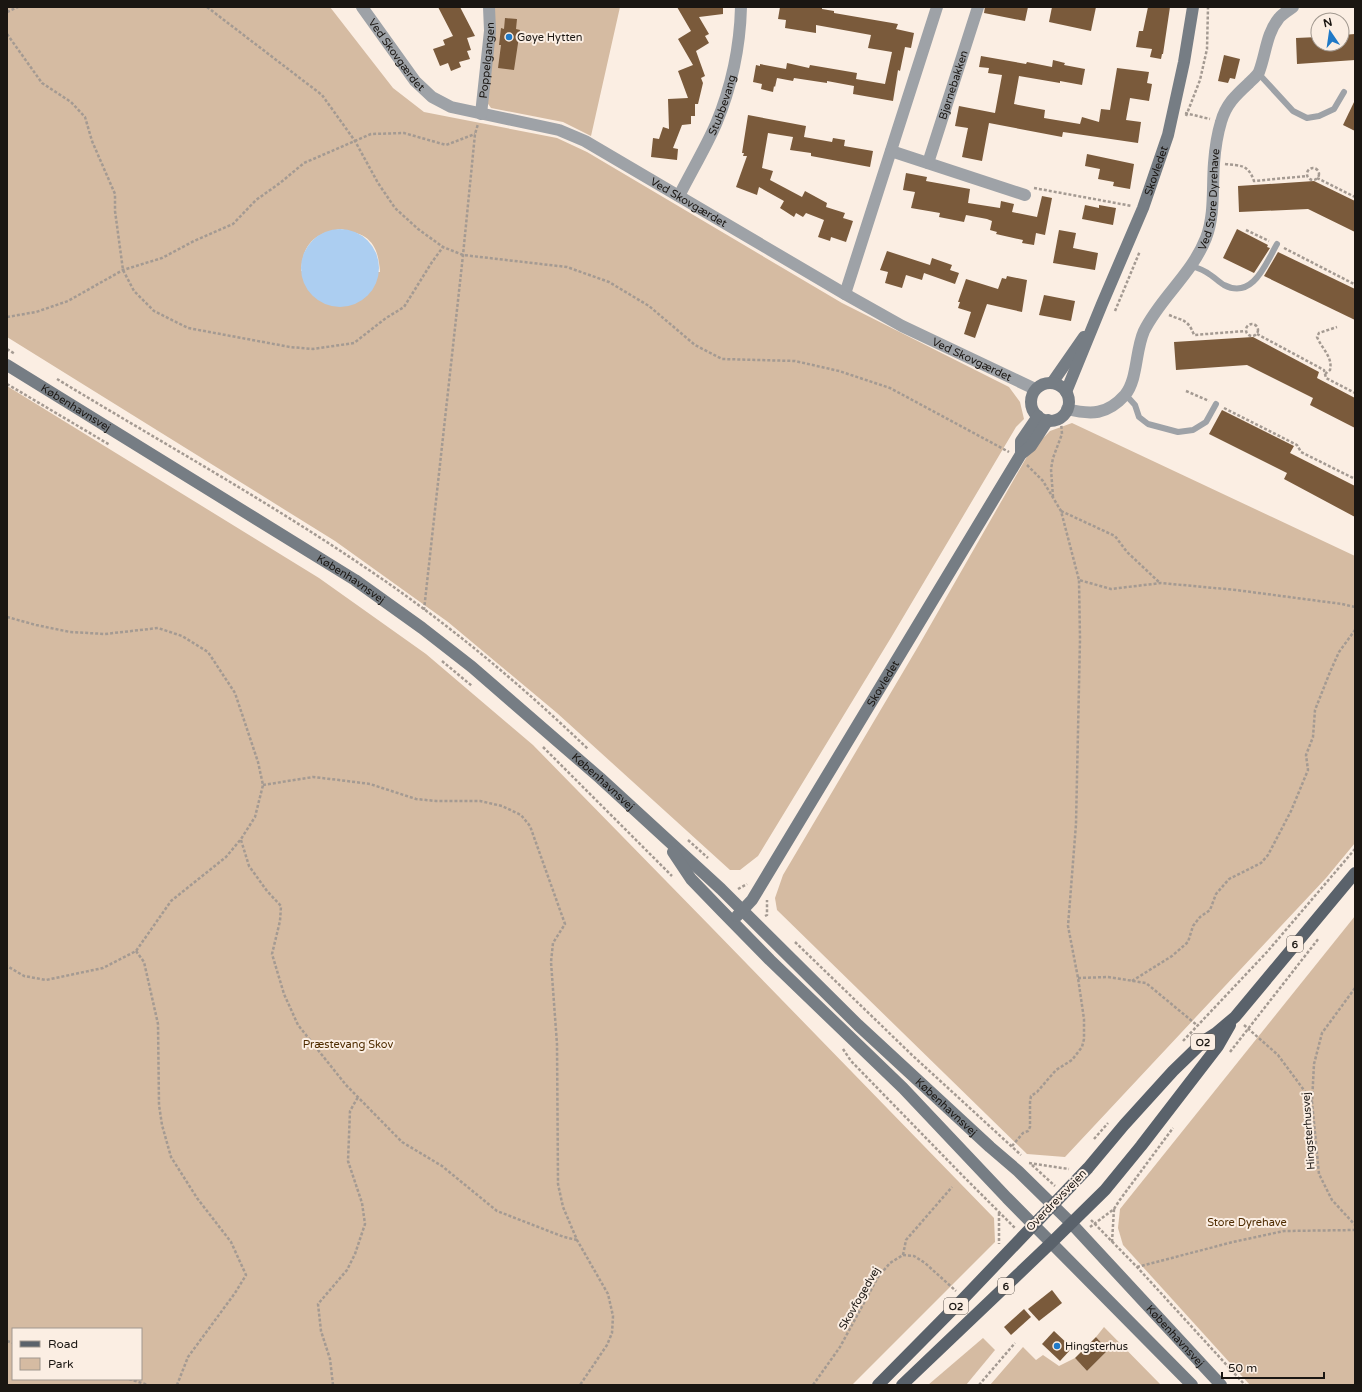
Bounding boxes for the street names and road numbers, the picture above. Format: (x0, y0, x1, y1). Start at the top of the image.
street label: Ved Skovgærdet (365, 16, 427, 94)
street label: Poppelgangen (477, 22, 497, 99)
street label: Bjørnebakken (936, 49, 971, 121)
street label: Stubbevang (706, 73, 739, 137)
street label: Skovledet (1142, 144, 1171, 197)
street label: Ved Store Dyrehave (1195, 148, 1222, 253)
street label: Ved Skovgærdet (648, 175, 729, 230)
street label: Ved Skovgærdet (930, 335, 1014, 384)
street label: Københavnsvej (38, 382, 113, 434)
street label: Københavnsvej (314, 552, 388, 607)
street label: Skovledet (864, 658, 902, 709)
street label: Københavnsvej (569, 751, 637, 813)
road number: 6 (1287, 936, 1303, 952)
road number: O2 (1191, 1034, 1215, 1050)
street label: Københavnsvej (913, 1075, 980, 1139)
street label: Hingsterhusvej (1299, 1092, 1318, 1170)
street label: Overdrevsvejen (1024, 1167, 1089, 1234)
street label: Skovfogedvej (836, 1264, 883, 1332)
road number: 6 (998, 1278, 1014, 1294)
road number: O2 (944, 1298, 968, 1314)
street label: Københavnsvej (1143, 1302, 1207, 1370)

